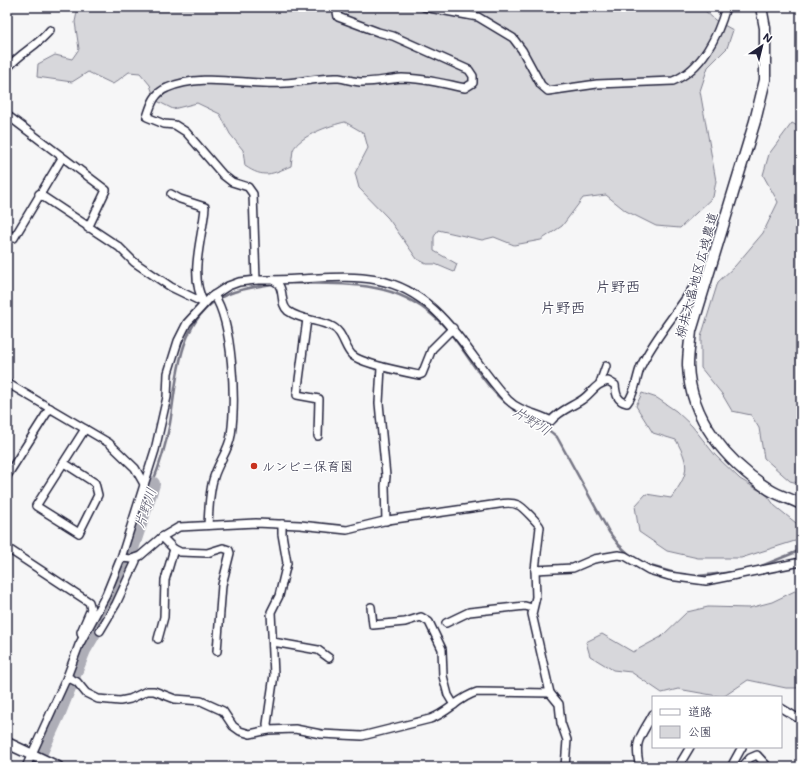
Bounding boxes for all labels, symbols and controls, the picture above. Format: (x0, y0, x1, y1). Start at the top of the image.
north arrow (742, 26, 782, 66)
text: N (760, 29, 776, 46)
street label: 柳井大畠地区広域農道 (670, 210, 721, 340)
district label: 片野西 (595, 276, 641, 296)
district label: 片野西 (540, 297, 586, 317)
water label: 片野川 (509, 401, 555, 440)
place label: ルンビニ保育園 (262, 457, 353, 474)
marker: ルンビニ保育園 (249, 461, 259, 471)
water label: 片野川 (129, 485, 160, 531)
legend (652, 696, 782, 748)
text: 道路 (688, 703, 712, 719)
text: 公園 (688, 723, 712, 739)

